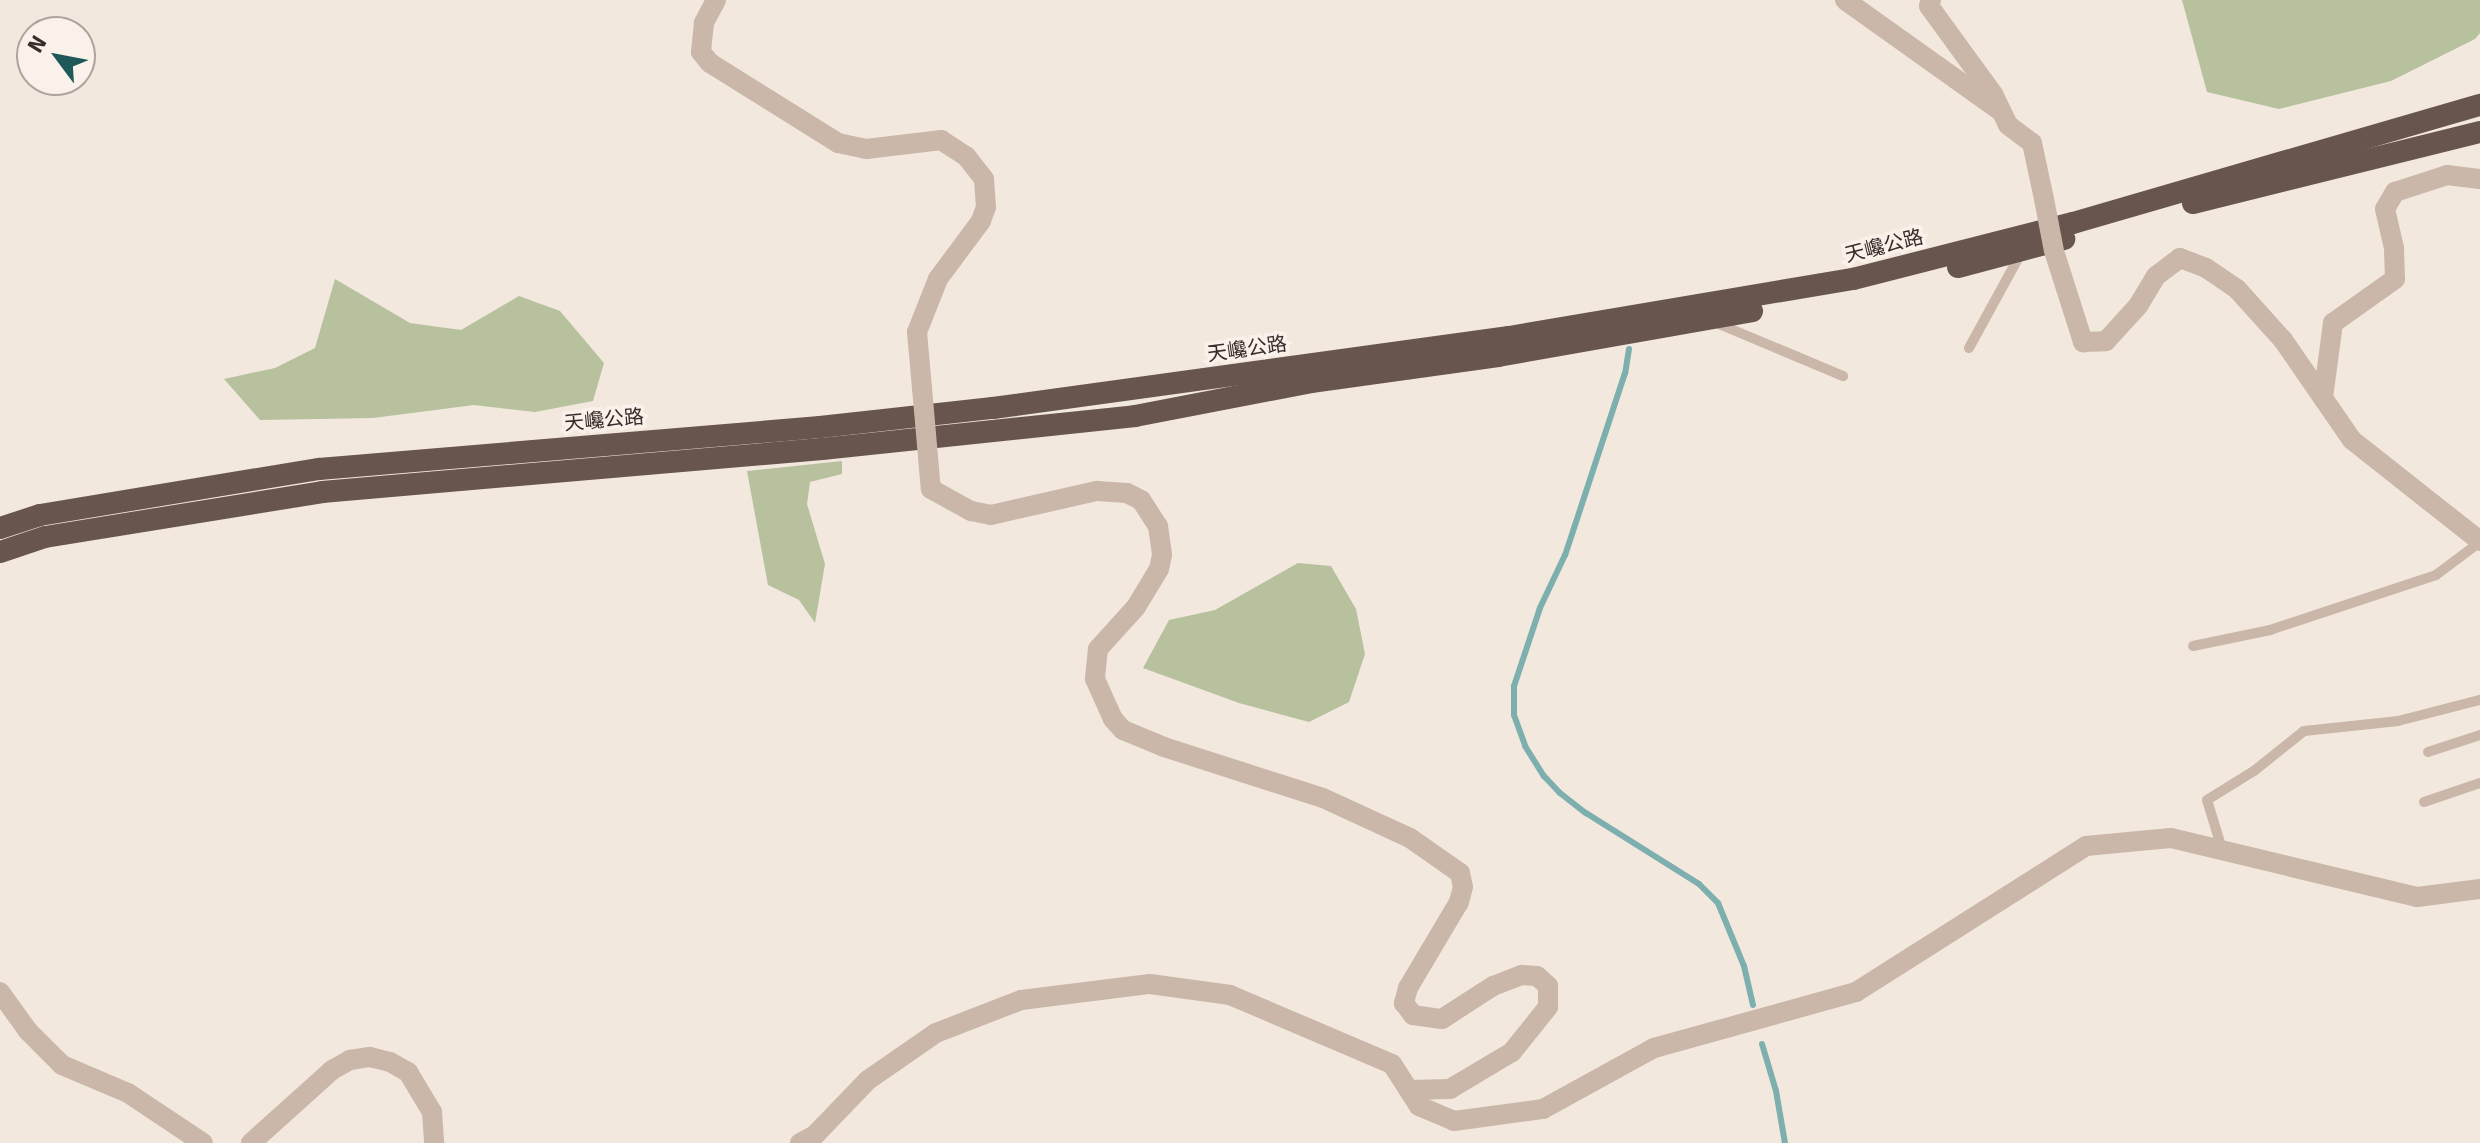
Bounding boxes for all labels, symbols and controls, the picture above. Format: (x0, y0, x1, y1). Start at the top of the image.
north arrow (16, 16, 96, 96)
text: N (21, 30, 52, 58)
street label: 天巉公路 (1842, 225, 1926, 267)
street label: 天巉公路 (1206, 332, 1288, 366)
street label: 天巉公路 (563, 405, 645, 435)

